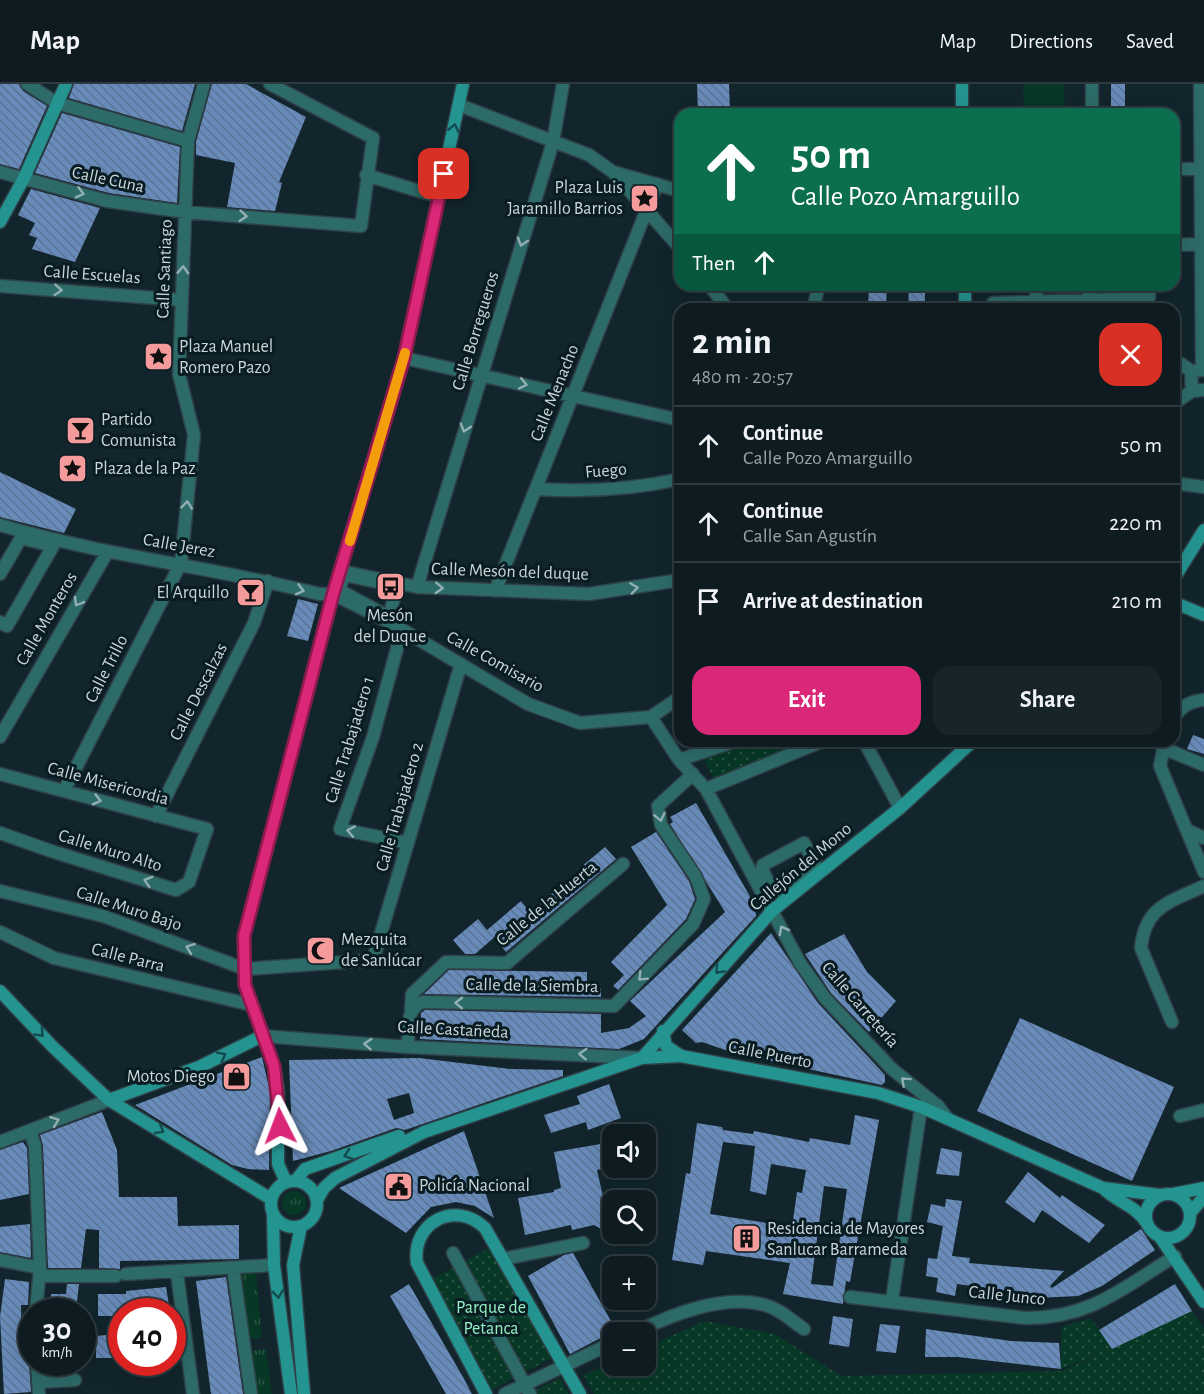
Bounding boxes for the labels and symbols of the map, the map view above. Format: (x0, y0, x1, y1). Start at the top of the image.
one-way arrow (447, 123, 460, 133)
pin (418, 148, 469, 199)
street label: Calle Cuna (70, 164, 146, 196)
place label: Plaza Luis Jaramillo Barrios (507, 179, 623, 218)
place icon: Plaza Luis Jaramillo Barrios (628, 182, 660, 214)
one-way arrow (75, 186, 85, 199)
one-way arrow (239, 210, 248, 223)
street label: Calle Santiago (154, 219, 176, 319)
one-way arrow (517, 236, 529, 247)
street label: Calle Escuelas (43, 263, 141, 287)
one-way arrow (176, 266, 189, 275)
street label: Calle Borregueros (449, 269, 503, 393)
one-way arrow (54, 284, 63, 297)
place label: Plaza Manuel Romero Pazo (179, 338, 273, 377)
place icon: Plaza Manuel Romero Pazo (142, 341, 174, 373)
street label: Calle Menacho (527, 342, 583, 444)
one-way arrow (518, 376, 528, 389)
place label: Partido Comunista (101, 411, 176, 450)
bar icon: Partido Comunista (64, 414, 96, 446)
one-way arrow (460, 422, 472, 433)
place icon: Plaza de la Paz (57, 453, 89, 485)
place label: Plaza de la Paz (94, 460, 196, 478)
street label: Fuego (584, 460, 628, 482)
one-way arrow (180, 501, 193, 510)
street label: Calle Jerez (142, 531, 216, 561)
street label: Calle Mesón del duque (431, 560, 589, 584)
street label: Calle Monteros (13, 569, 81, 669)
bus stop icon: Mesón del Duque (374, 571, 406, 603)
bar icon: El Arquillo (234, 577, 266, 609)
one-way arrow (295, 582, 305, 595)
one-way arrow (435, 582, 444, 595)
one-way arrow (629, 583, 638, 595)
place label: El Arquillo (156, 584, 229, 602)
one-way arrow (74, 596, 85, 606)
place label: Mesón del Duque (354, 607, 426, 646)
street label: Calle Comisario (443, 628, 547, 696)
street label: Calle Trillo (82, 632, 132, 706)
street label: Calle Descalzas (167, 641, 231, 743)
street label: Calle Trabajadero 1 (322, 674, 378, 806)
street label: Calle Trabajadero 2 (373, 740, 427, 874)
street label: Calle Misericordia (45, 759, 171, 809)
one-way arrow (91, 793, 102, 805)
one-way arrow (653, 812, 666, 822)
street label: Callejón del Mono (747, 819, 855, 914)
one-way arrow (346, 825, 356, 838)
street label: Calle Muro Alto (56, 827, 164, 875)
street label: Calle de la Huerta (493, 858, 601, 950)
one-way arrow (143, 876, 154, 888)
street label: Calle Muro Bajo (74, 883, 184, 935)
one-way arrow (779, 926, 790, 936)
place label: Mezquita de Sanlúcar (341, 931, 422, 970)
mosque icon: Mezquita de Sanlúcar (304, 934, 336, 966)
street label: Calle Parra (90, 940, 166, 976)
one-way arrow (185, 943, 196, 956)
street label: Calle Carretería (818, 959, 902, 1051)
one-way arrow (715, 963, 726, 974)
one-way arrow (638, 971, 649, 981)
street label: Calle de la Siembra (465, 976, 599, 996)
one-way arrow (454, 997, 463, 1010)
street label: Calle Castañeda (397, 1018, 509, 1042)
one-way arrow (33, 1027, 44, 1037)
one-way arrow (363, 1037, 372, 1050)
street label: Calle Puerto (727, 1038, 813, 1072)
one-way arrow (579, 1048, 588, 1061)
one-way arrow (216, 1051, 227, 1063)
shop icon: Motos Diego (220, 1061, 252, 1093)
place label: Motos Diego (127, 1068, 215, 1086)
one-way arrow (901, 1077, 912, 1088)
position arrow (248, 1094, 312, 1158)
one-way arrow (48, 1116, 59, 1128)
one-way arrow (154, 1122, 164, 1134)
one-way arrow (343, 1147, 354, 1160)
public building icon: Policía Nacional (382, 1170, 414, 1202)
place label: Policía Nacional (419, 1177, 530, 1195)
place label: Residencia de Mayores Sanlucar Barrameda (767, 1220, 925, 1259)
building icon: Residencia de Mayores Sanlucar Barrameda (730, 1223, 762, 1255)
street label: Calle Junco (968, 1283, 1047, 1309)
one-way arrow (271, 1290, 284, 1299)
speed limit sign: 40 (108, 1298, 186, 1376)
park label: Parque de Petanca (456, 1299, 526, 1338)

